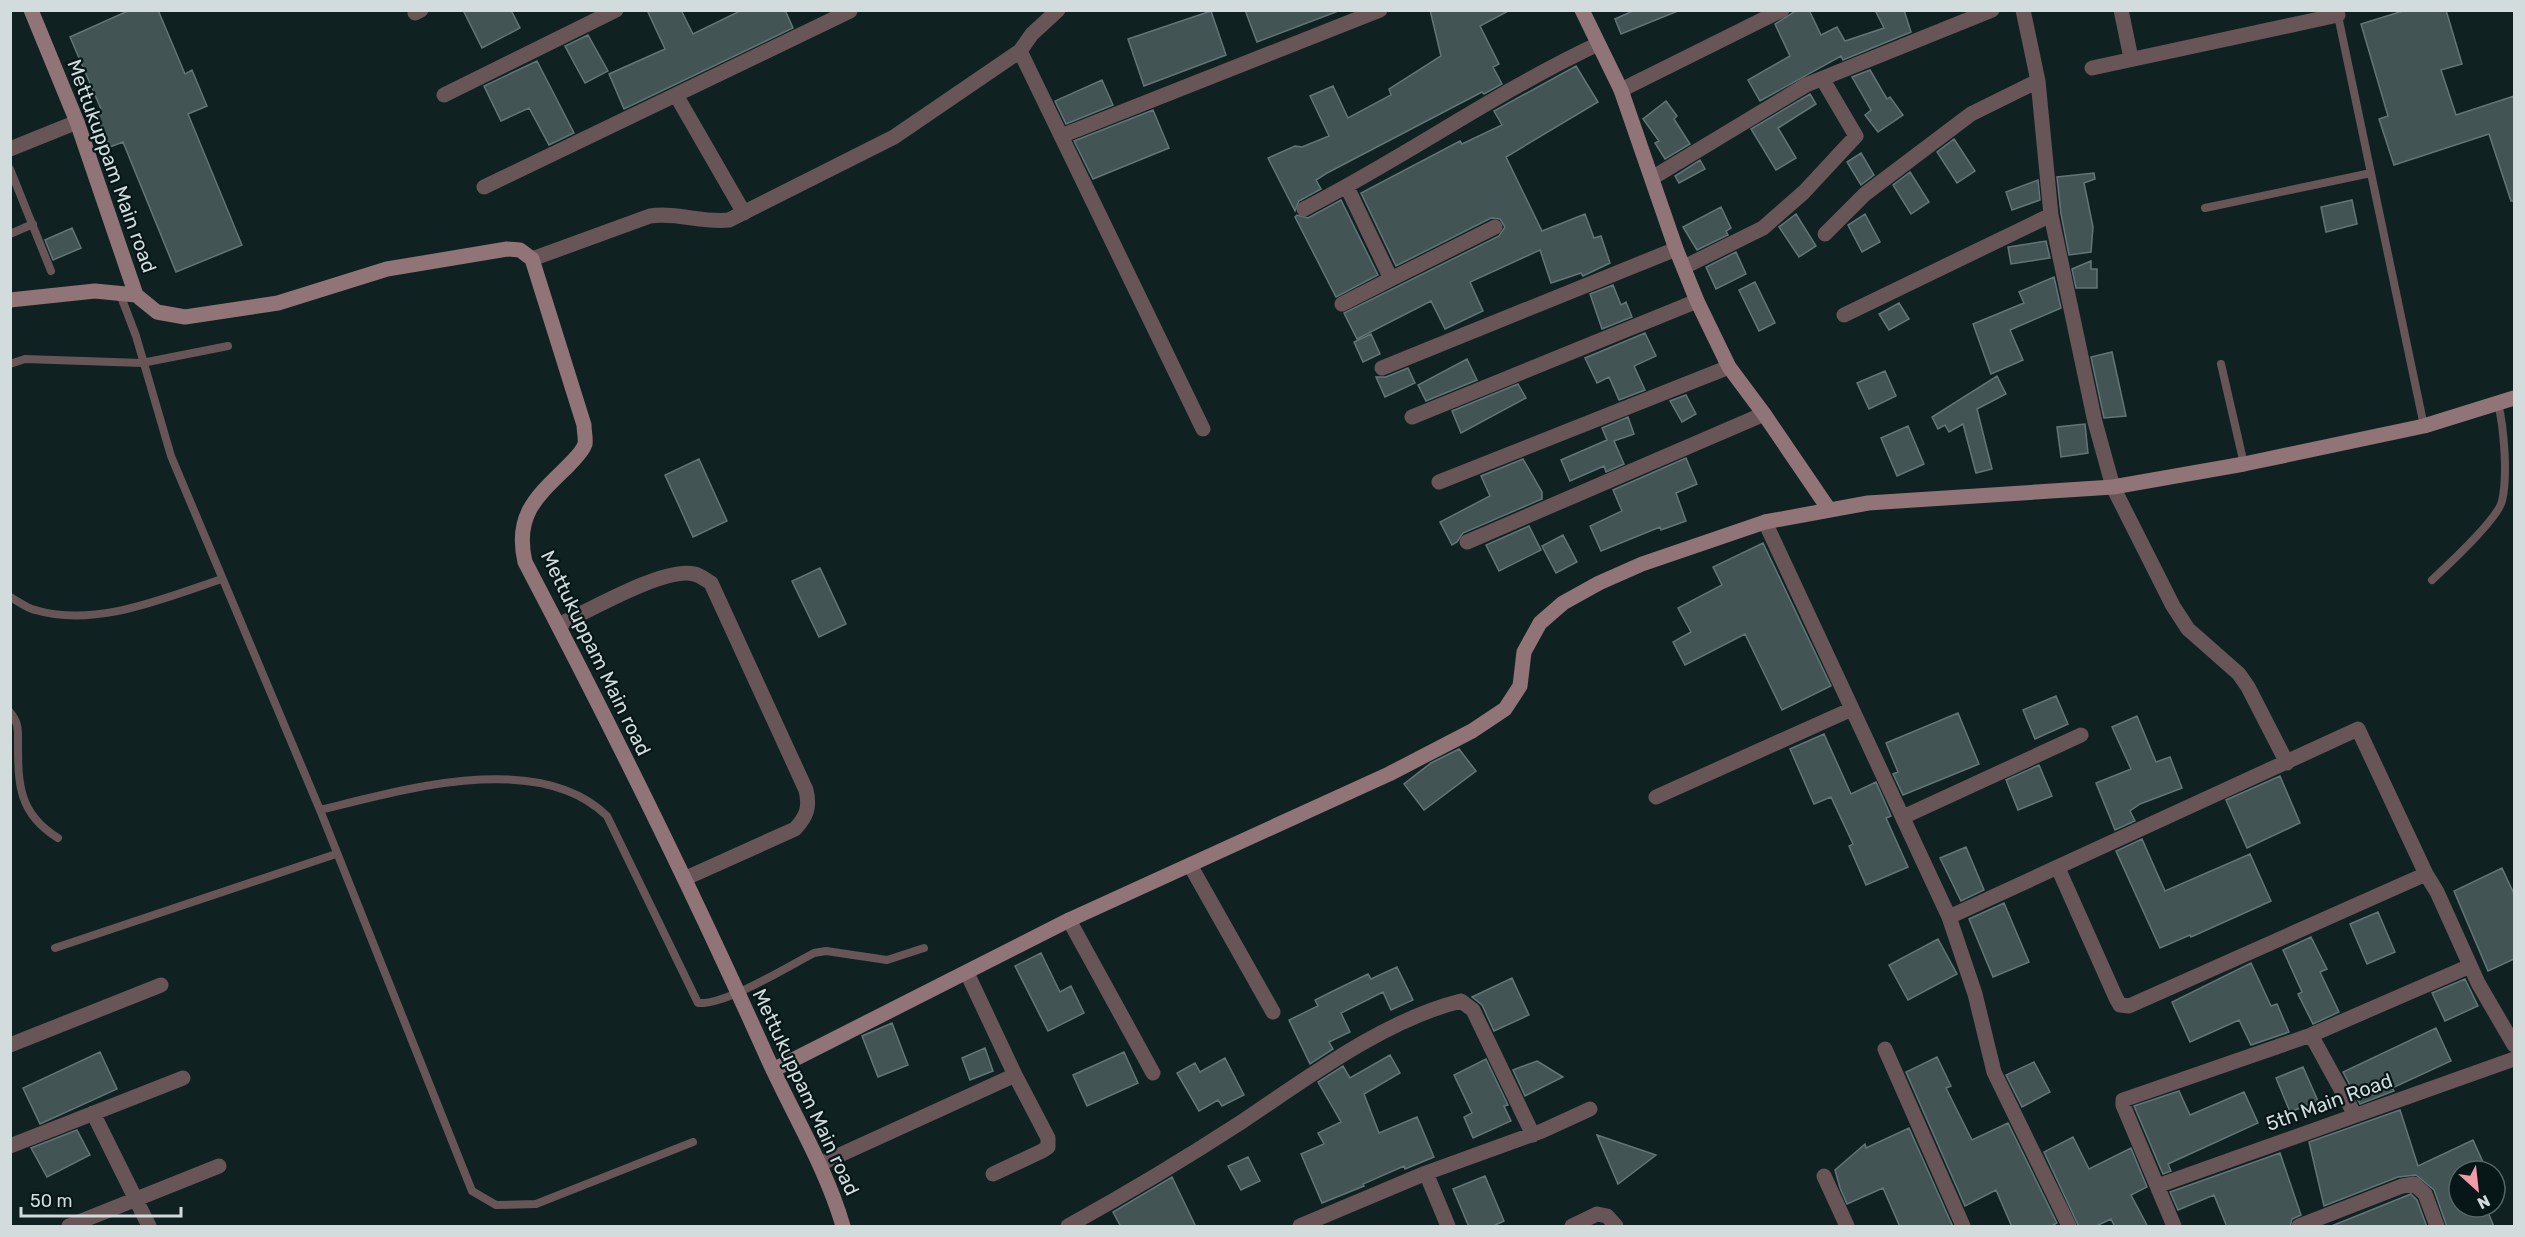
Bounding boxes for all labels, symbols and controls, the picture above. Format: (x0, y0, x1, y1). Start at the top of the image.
street label: Mettukuppam Main road (62, 56, 162, 276)
street label: Mettukuppam Main road (536, 547, 656, 759)
street label: Mettukuppam Main road (748, 985, 864, 1199)
street label: 5th Main Road (2262, 1068, 2396, 1136)
north arrow (2447, 1159, 2507, 1219)
scale bar (21, 1180, 182, 1218)
text: 50 m (30, 1190, 73, 1212)
text: N (2474, 1191, 2493, 1213)

